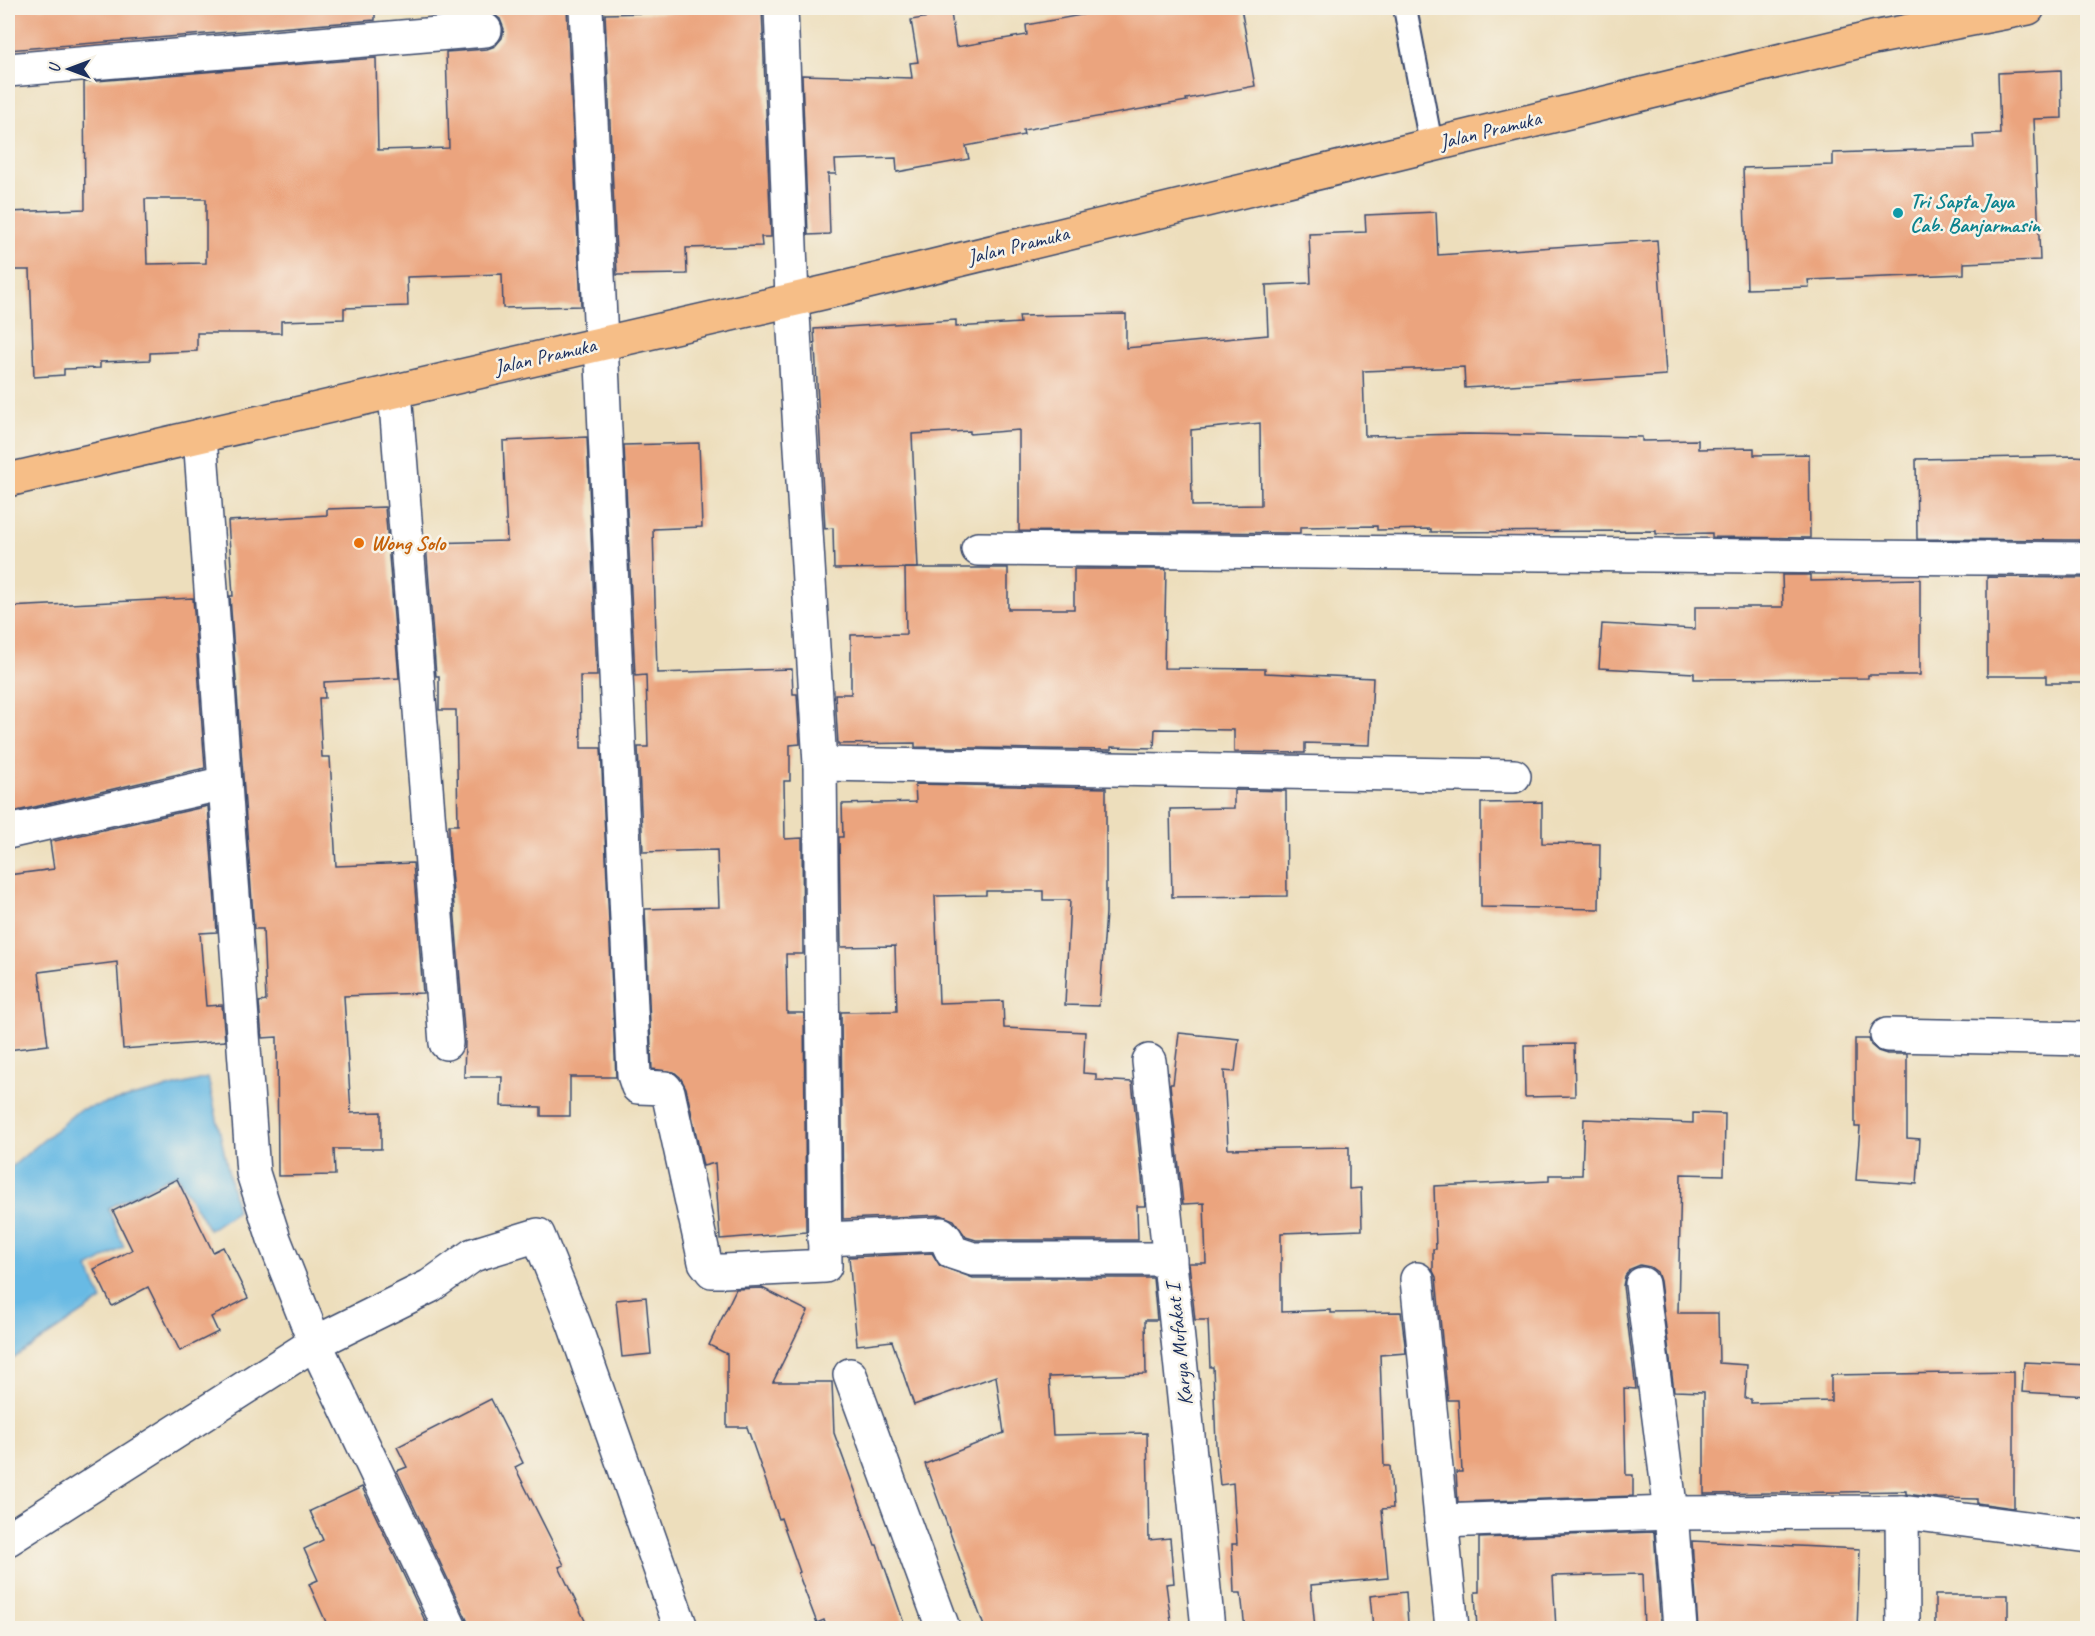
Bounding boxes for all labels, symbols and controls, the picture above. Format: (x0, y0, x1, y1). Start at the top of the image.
north arrow (39, 39, 99, 99)
text: U (45, 62, 65, 73)
street label: Jalan Pramuka (1436, 104, 1545, 155)
place label: Tri Sapta Jaya Cab. Banjarmasin (1910, 188, 2042, 238)
marker: Tri Sapta Jaya Cab. Banjarmasin (1891, 206, 1905, 220)
street label: Jalan Pramuka (964, 219, 1073, 270)
street label: Jalan Pramuka (491, 331, 600, 381)
place label: Wong Solo (371, 530, 447, 556)
marker: Wong Solo (352, 536, 366, 550)
street label: Karya Mufakat I (1159, 1279, 1198, 1407)

